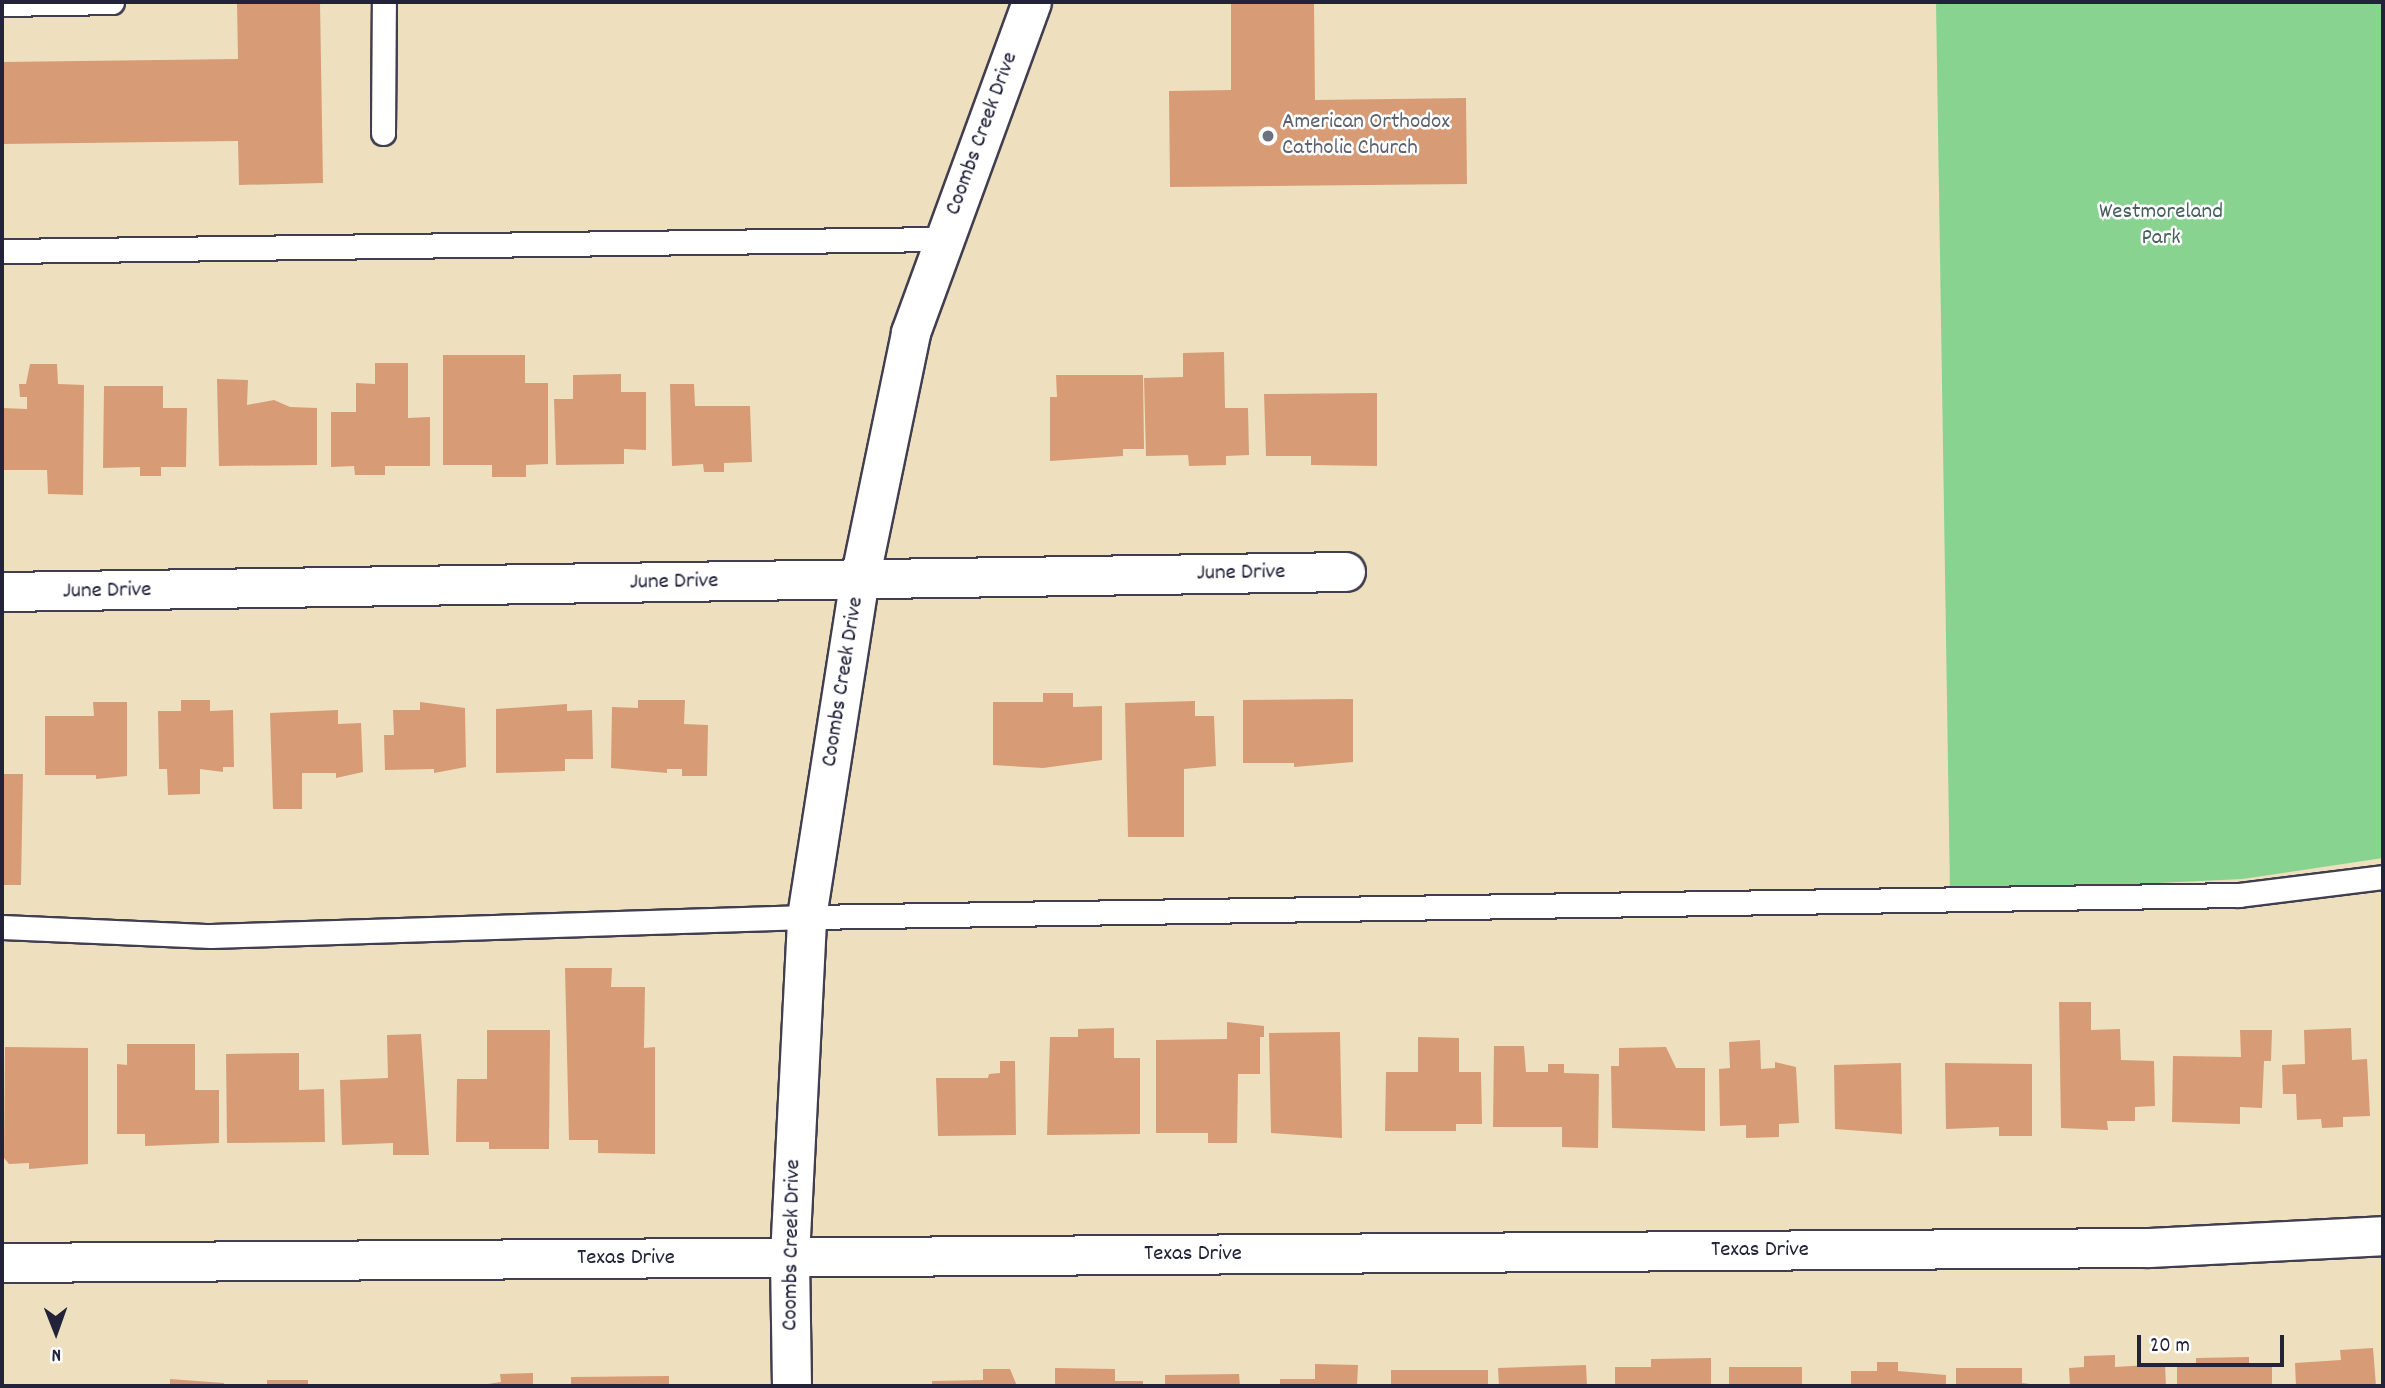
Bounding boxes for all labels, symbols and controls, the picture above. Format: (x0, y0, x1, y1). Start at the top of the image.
street label: Coombs Creek Drive (941, 49, 1025, 219)
place label: American Orthodox Catholic Church (1282, 109, 1450, 163)
marker: American Orthodox Catholic Church (1260, 128, 1276, 144)
park label: Westmoreland Park (2099, 199, 2223, 253)
street label: June Drive (1196, 559, 1286, 589)
street label: June Drive (629, 568, 719, 598)
street label: June Drive (62, 577, 152, 607)
street label: Coombs Creek Drive (817, 595, 871, 769)
street label: Coombs Creek Drive (778, 1159, 808, 1331)
street label: Texas Drive (1711, 1237, 1809, 1265)
street label: Texas Drive (1144, 1241, 1242, 1269)
street label: Texas Drive (577, 1245, 675, 1273)
north arrow (21, 1297, 91, 1367)
scale bar (2140, 1322, 2287, 1366)
text: 20 m (2150, 1332, 2190, 1362)
text: N (51, 1340, 61, 1367)

